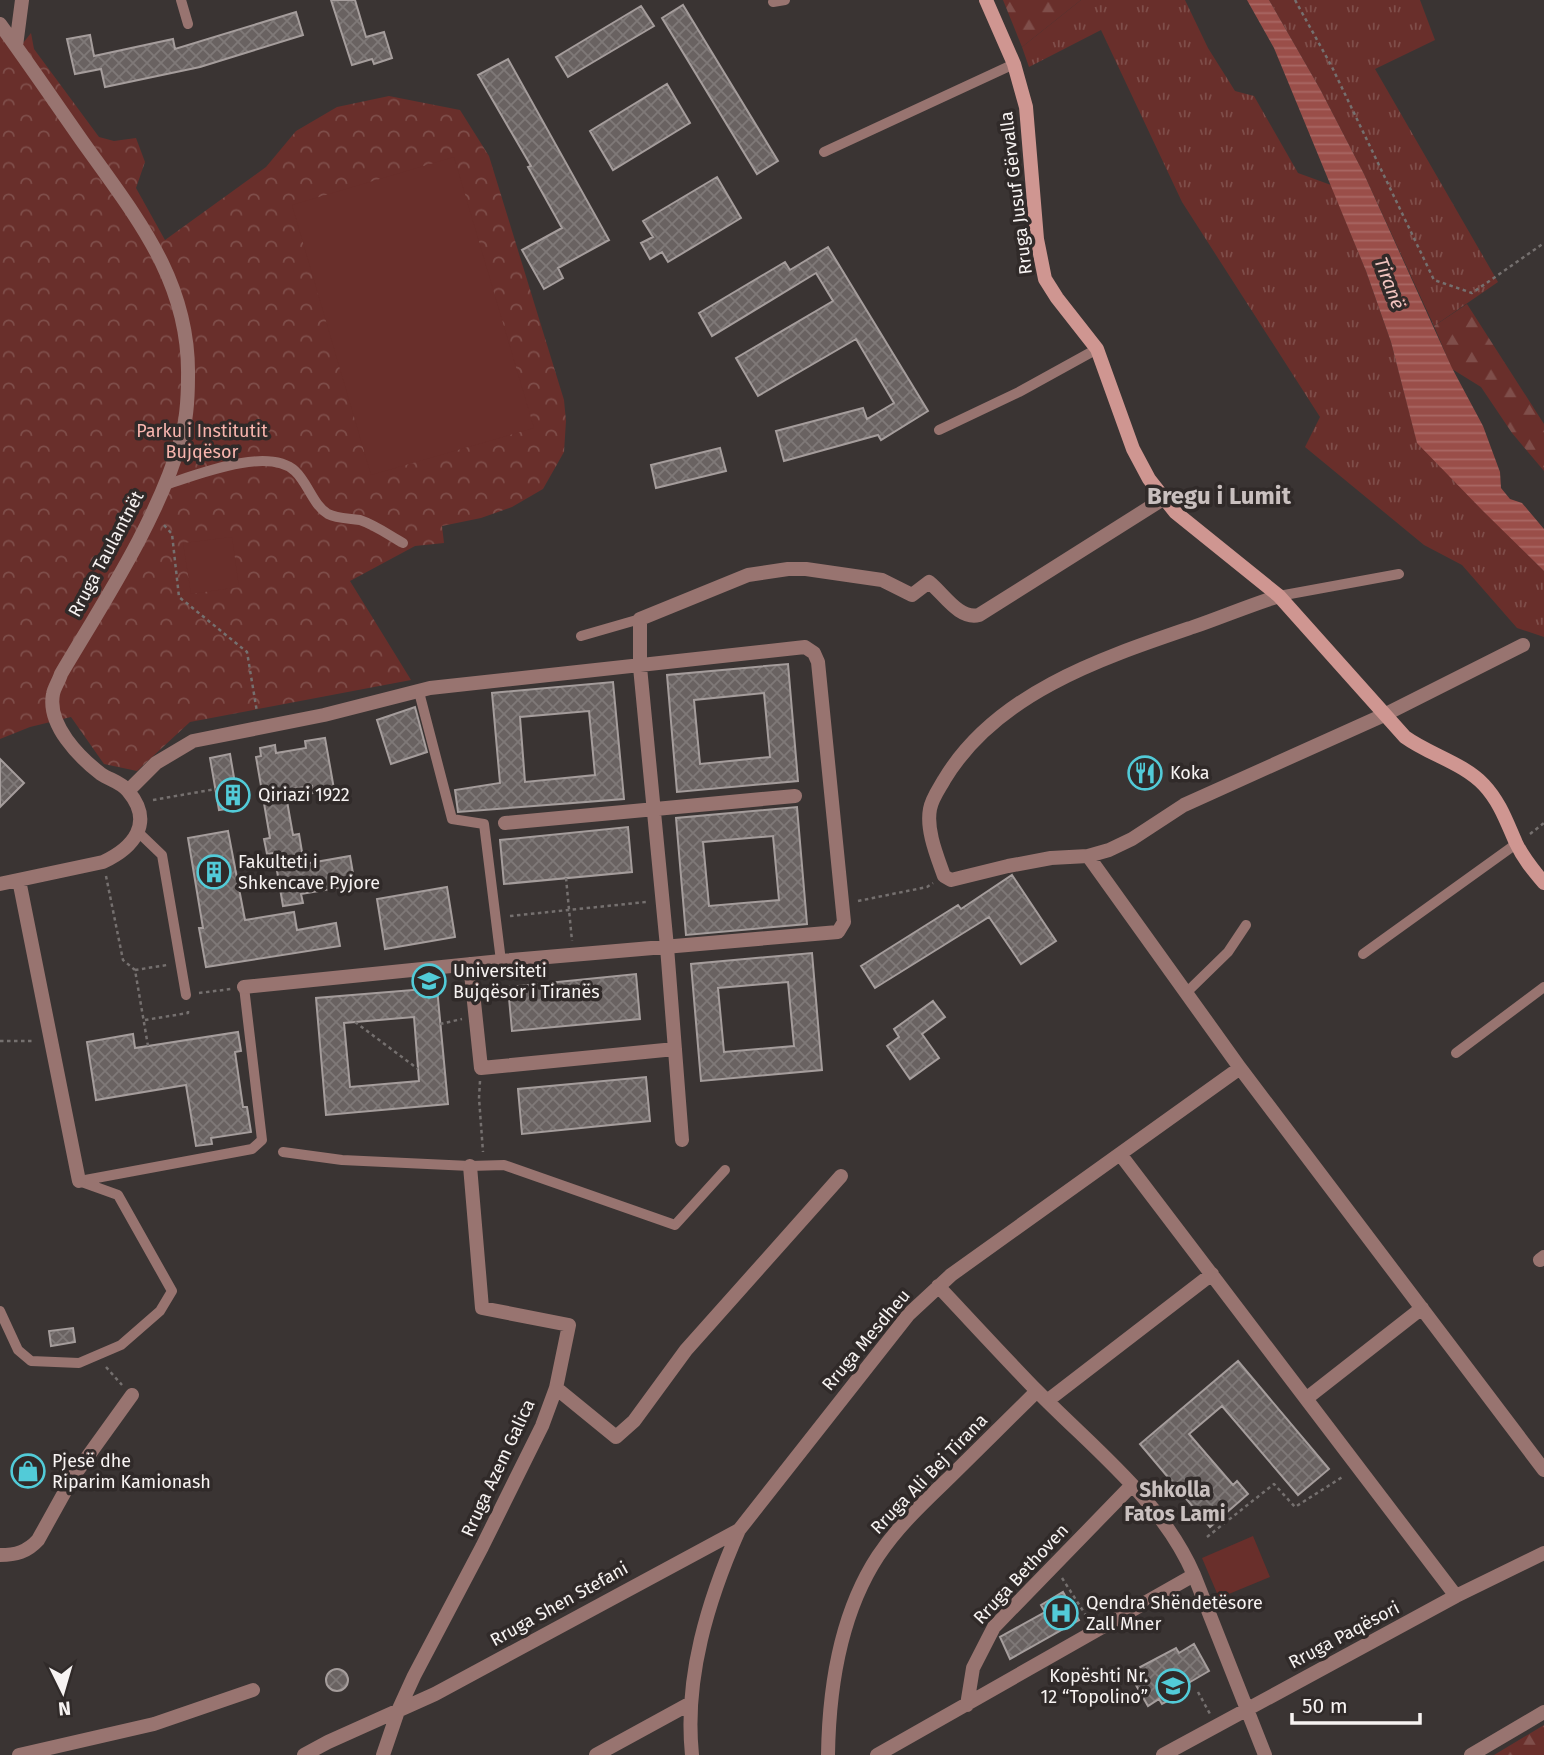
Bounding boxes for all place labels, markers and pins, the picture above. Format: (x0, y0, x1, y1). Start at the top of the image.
restaurant icon: Koka (1126, 754, 1164, 792)
place label: Koka (1170, 762, 1210, 784)
building icon: Qiriazi 1922 (214, 776, 252, 814)
place label: Qiriazi 1922 (258, 784, 350, 806)
place label: Fakulteti i Shkencave Pyjore (238, 851, 380, 894)
building icon: Fakulteti i Shkencave Pyjore (195, 853, 233, 891)
place label: Universiteti Bujqësor i Tiranës (453, 960, 600, 1003)
school or university icon: Universiteti Bujqësor i Tiranës (410, 962, 448, 1000)
place label: Pjesë dhe Riparim Kamionash (52, 1450, 211, 1493)
shop icon: Pjesë dhe Riparim Kamionash (9, 1452, 47, 1490)
place label: Qendra Shëndetësore Zall Mner (1086, 1592, 1263, 1635)
hospital icon: Qendra Shëndetësore Zall Mner (1042, 1594, 1080, 1632)
place label: Kopështi Nr. 12 “Topolino” (1040, 1665, 1148, 1708)
school or university icon: Kopështi Nr. 12 “Topolino” (1154, 1667, 1192, 1705)

